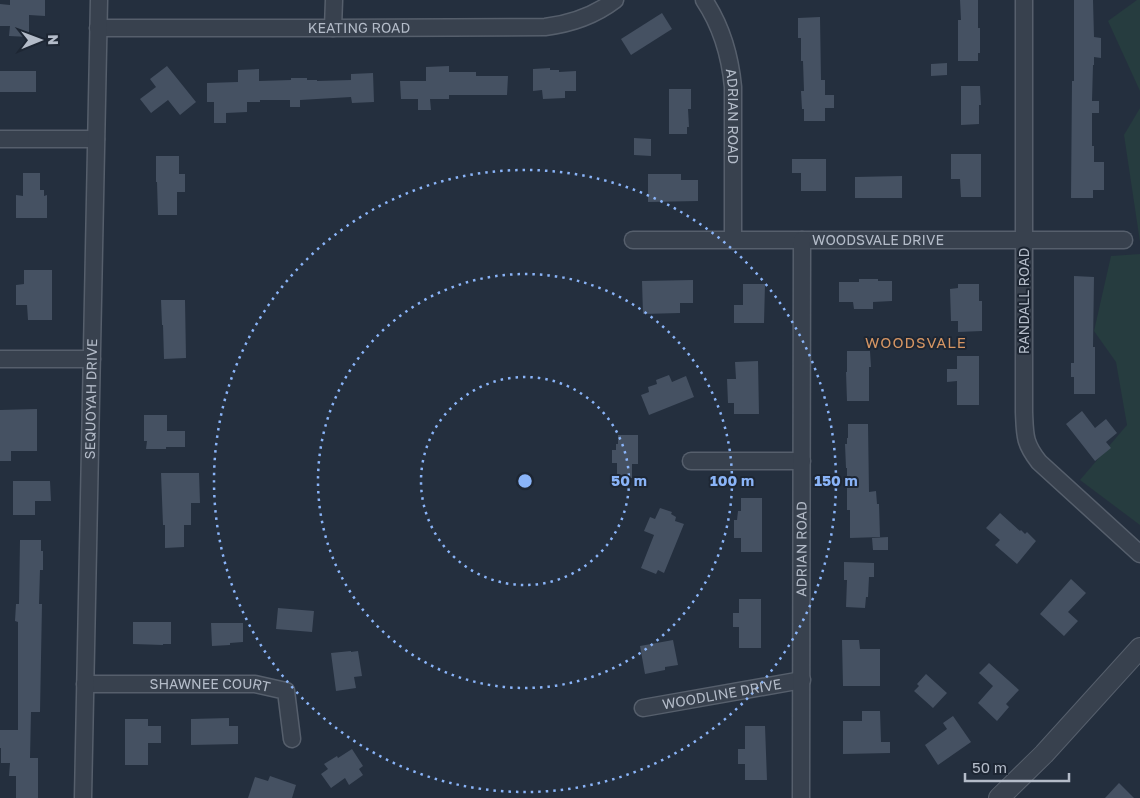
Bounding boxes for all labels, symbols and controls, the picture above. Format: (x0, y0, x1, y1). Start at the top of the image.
north arrow (15, 15, 65, 65)
street label: KEATING ROAD (308, 19, 410, 36)
text: N (45, 34, 62, 45)
street label: ADRIAN ROAD (723, 67, 742, 164)
street label: WOODSVALE DRIVE (812, 231, 944, 248)
street label: RANDALL ROAD (1015, 248, 1032, 354)
district label: WOODSVALE (865, 333, 967, 351)
street label: SEQUOYAH DRIVE (81, 339, 100, 460)
text: 50 m (611, 471, 647, 489)
text: 100 m (710, 471, 754, 489)
text: 150 m (814, 471, 858, 489)
centre of rings (516, 472, 534, 490)
street label: ADRIAN ROAD (792, 501, 810, 597)
street label: SHAWNEE COURT (149, 675, 272, 695)
street label: WOODLINE DRIVE (661, 675, 783, 712)
scale bar (965, 750, 1069, 782)
text: 50 m (972, 758, 1007, 776)

